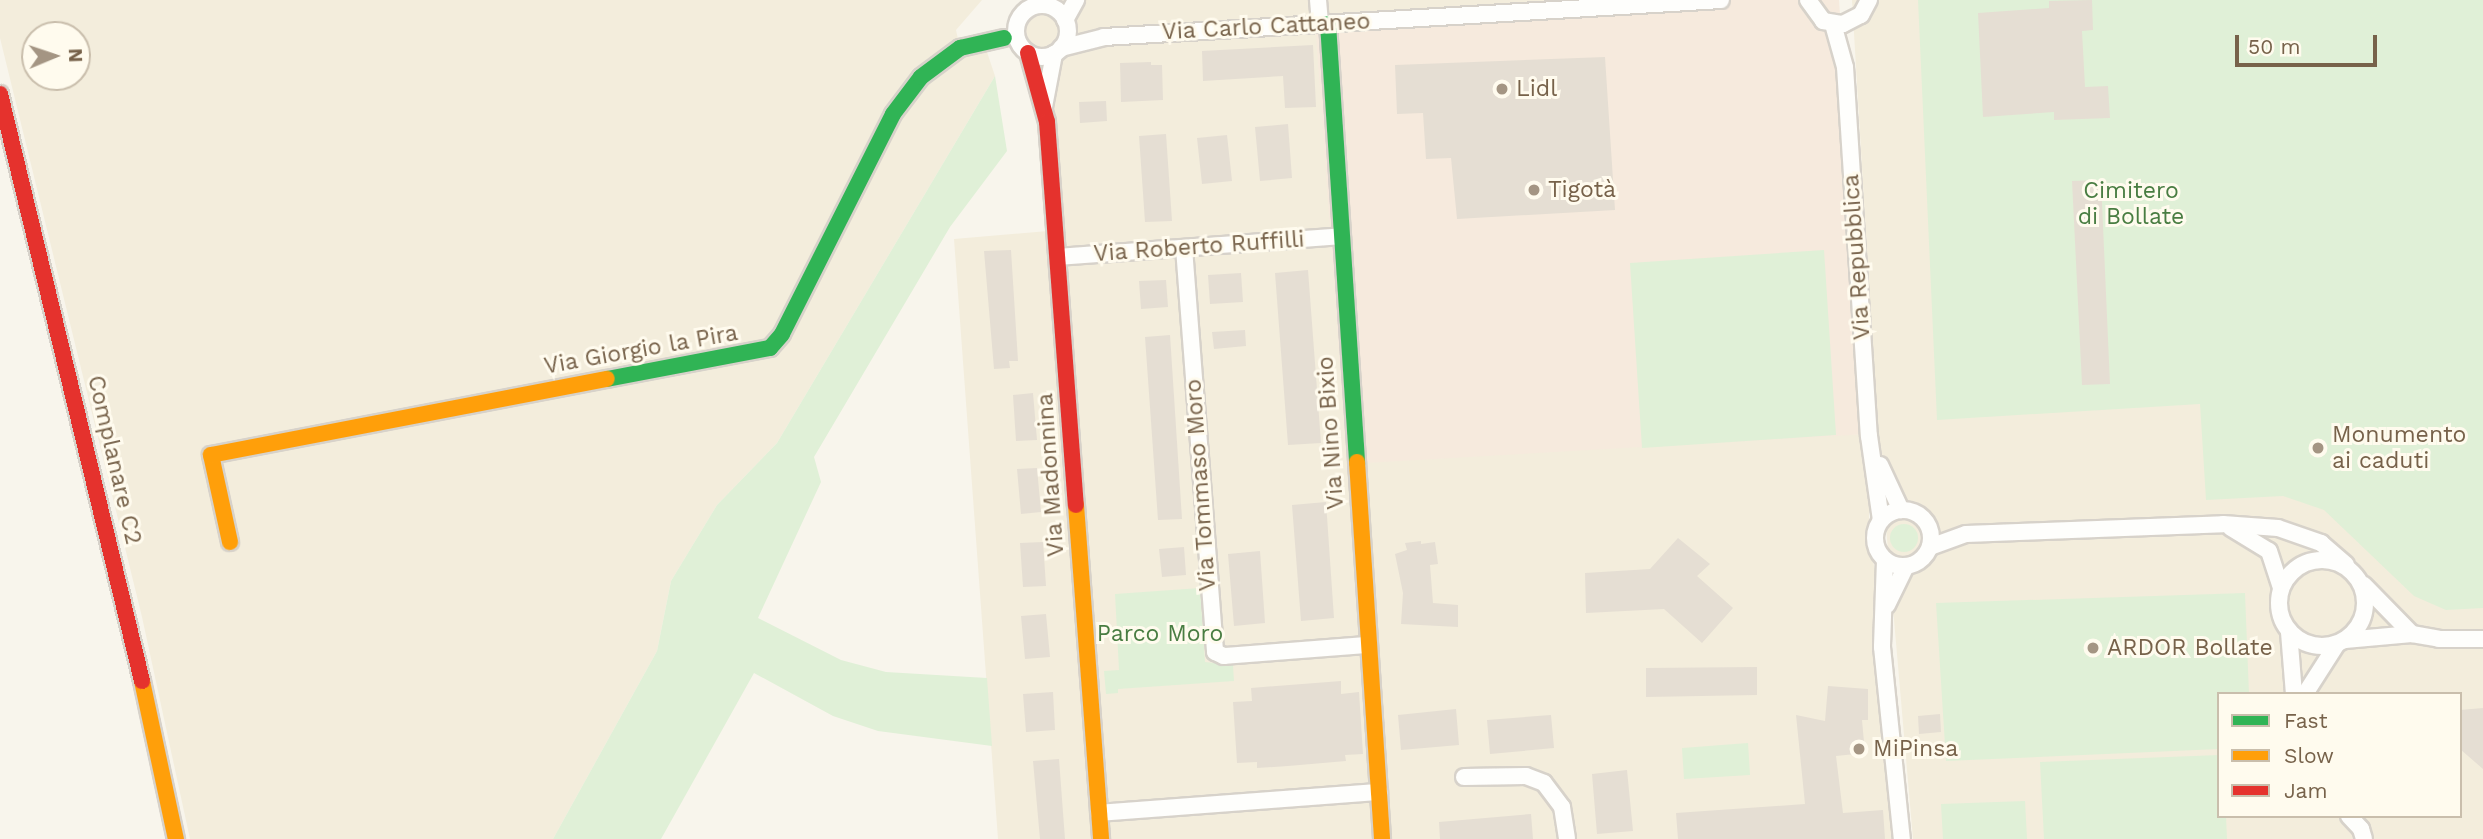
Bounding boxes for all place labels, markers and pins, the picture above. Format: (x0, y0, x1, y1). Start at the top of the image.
place label: Lidl (1516, 75, 1557, 103)
marker: Lidl (1494, 81, 1510, 97)
place label: Tigotà (1548, 176, 1616, 204)
marker: Tigotà (1526, 182, 1542, 198)
place label: Monumento ai caduti (2332, 421, 2466, 475)
marker: Monumento ai caduti (2310, 440, 2326, 456)
place label: ARDOR Bollate (2107, 634, 2273, 662)
marker: ARDOR Bollate (2085, 640, 2101, 656)
place label: MiPinsa (1873, 735, 1958, 763)
marker: MiPinsa (1851, 741, 1867, 757)

